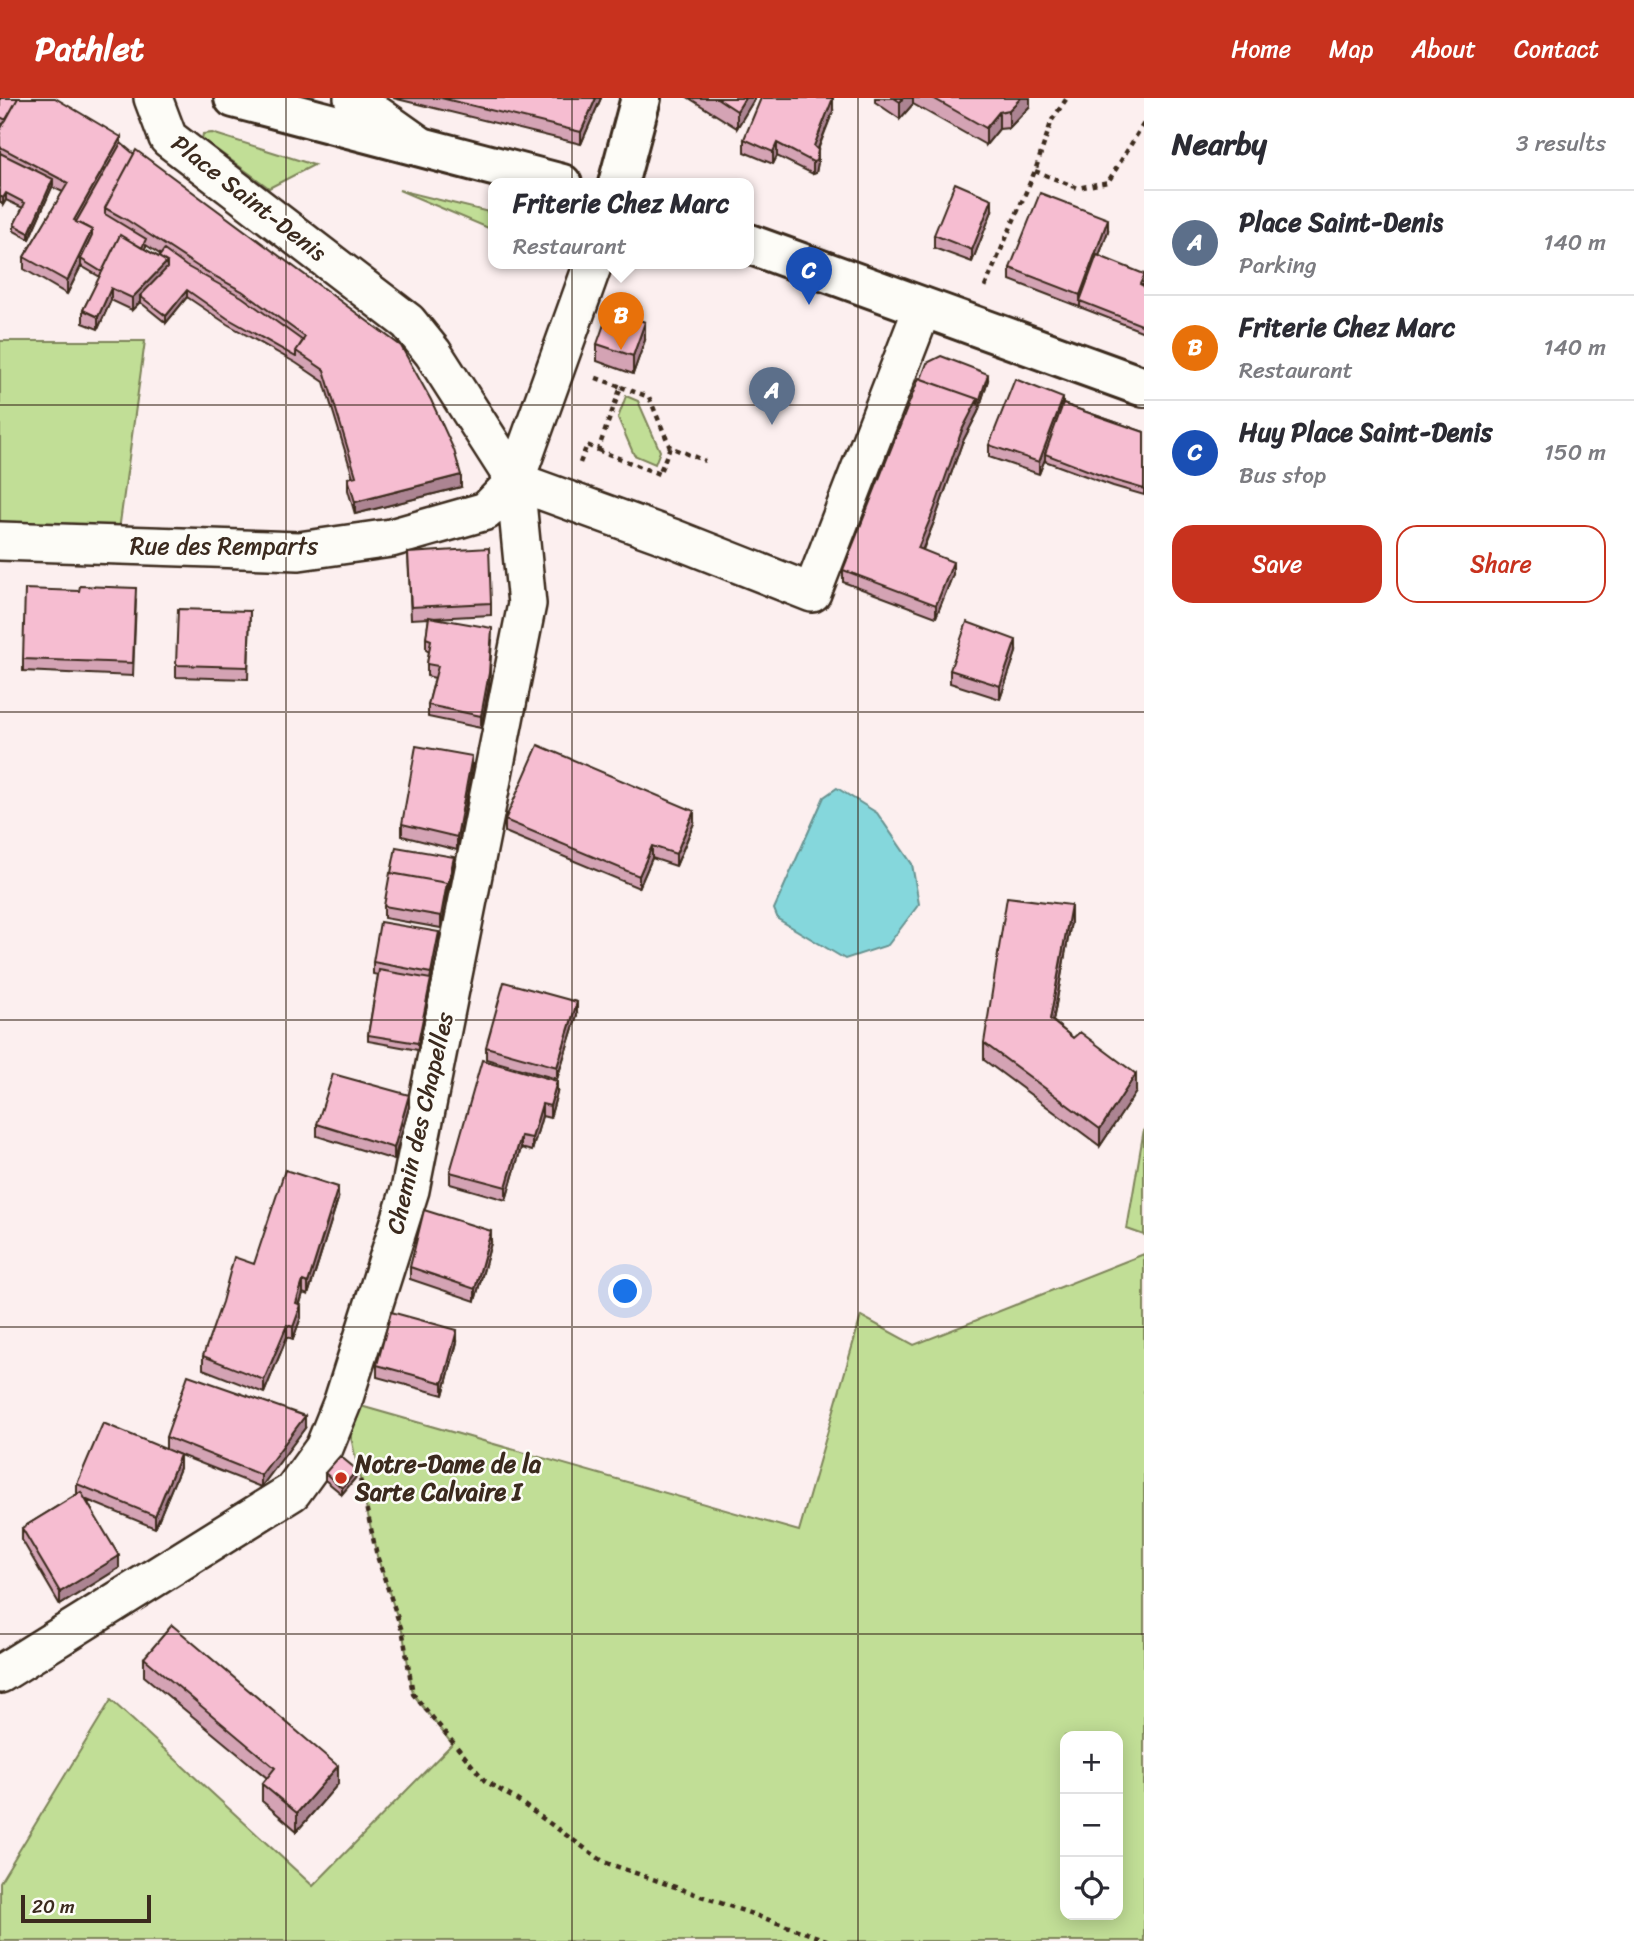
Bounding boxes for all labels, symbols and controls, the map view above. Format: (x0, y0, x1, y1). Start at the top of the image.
text: Pathlet (35, 20, 144, 78)
text: Home (1231, 28, 1291, 70)
text: Map (1329, 28, 1373, 70)
text: About (1411, 28, 1476, 70)
text: Contact (1514, 28, 1599, 70)
text: Nearby (1172, 117, 1267, 171)
street label: Place Saint-Denis (162, 123, 336, 273)
text: 3 results (1516, 123, 1606, 164)
popup (488, 178, 754, 269)
text: Friterie Chez Marc (513, 180, 729, 226)
text: Place Saint-Denis (1239, 199, 1443, 245)
text: A (1187, 222, 1203, 263)
text: 140 m (1544, 222, 1606, 263)
text: Restaurant (513, 226, 627, 267)
text: Parking (1239, 245, 1317, 286)
pin: C (786, 247, 832, 305)
pin: B (598, 292, 644, 350)
text: Friterie Chez Marc (1239, 304, 1455, 350)
text: B (1188, 327, 1202, 368)
text: 140 m (1544, 327, 1606, 368)
text: Restaurant (1239, 350, 1353, 391)
pin: A (749, 367, 795, 425)
text: Huy Place Saint-Denis (1239, 409, 1492, 455)
text: C (1188, 432, 1202, 473)
text: 150 m (1544, 432, 1606, 473)
text: Bus stop (1239, 455, 1326, 496)
street label: Rue des Remparts (130, 525, 319, 567)
button: Save (1172, 525, 1382, 603)
button: Share (1396, 525, 1606, 603)
street label: Chemin des Chapelles (374, 1007, 466, 1238)
your location (608, 1274, 642, 1308)
place label: Notre-Dame de la Sarte Calvaire I (354, 1443, 542, 1513)
marker: Notre-Dame de la Sarte Calvaire I (333, 1470, 349, 1486)
map controls (1060, 1731, 1123, 1920)
button: + (1060, 1731, 1123, 1794)
button: − (1060, 1794, 1123, 1857)
button: locate (1060, 1857, 1123, 1920)
text: 20 m (32, 1890, 75, 1923)
scale bar (21, 1892, 150, 1924)

